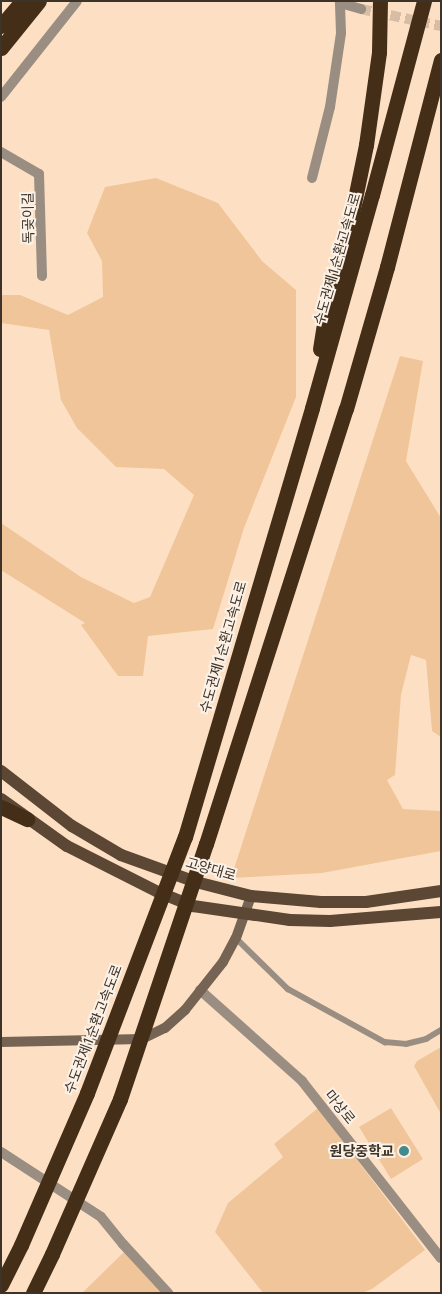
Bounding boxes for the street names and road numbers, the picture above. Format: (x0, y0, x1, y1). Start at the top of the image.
street label: 수도권제1순환고속도로 (310, 191, 364, 327)
street label: 독곶이길 (19, 192, 37, 244)
street label: 수도권제1순환고속도로 (196, 579, 250, 715)
street label: 고양대로 (184, 854, 238, 884)
street label: 수도권제1순환고속도로 (61, 962, 125, 1096)
street label: 마상로 (321, 1087, 359, 1127)

